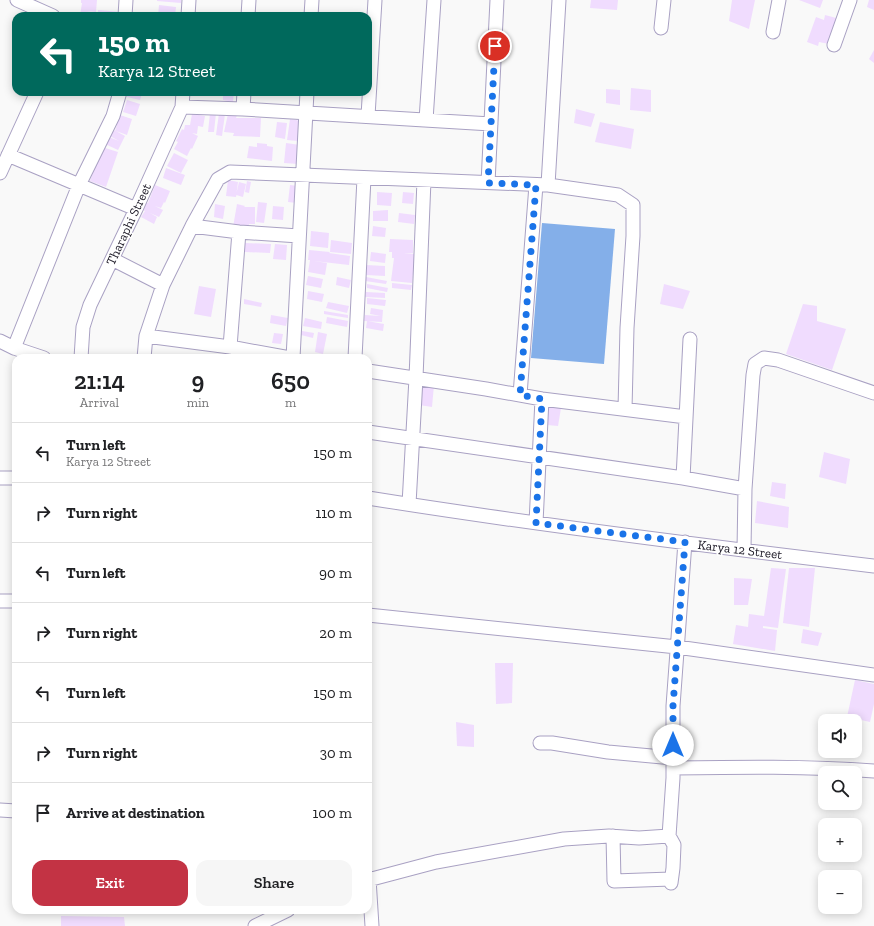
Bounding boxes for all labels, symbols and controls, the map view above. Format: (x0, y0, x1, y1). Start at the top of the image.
text: 150 m (98, 26, 170, 59)
icon: left (32, 28, 84, 80)
pin (478, 29, 512, 63)
icon: arrive (484, 35, 506, 57)
text: Karya 12 Street (98, 60, 216, 82)
street label: Tharaphi Street (103, 181, 154, 268)
text: 21:14 (74, 366, 125, 395)
text: 9 (191, 366, 204, 395)
text: 650 (271, 366, 310, 395)
text: Arrival (80, 395, 119, 410)
text: min (187, 395, 209, 410)
text: m (285, 395, 296, 410)
text: Turn left (66, 436, 126, 454)
icon: left (32, 442, 54, 464)
text: 150 m (314, 444, 352, 462)
text: Karya 12 Street (66, 454, 151, 469)
icon: right (32, 502, 54, 524)
text: Turn right (66, 504, 137, 522)
text: 110 m (315, 504, 352, 522)
street label: Karya 12 Street (697, 537, 783, 562)
icon: left (32, 562, 54, 584)
text: Turn left (66, 564, 126, 582)
text: 90 m (319, 564, 352, 582)
icon: right (32, 622, 54, 644)
text: Turn right (66, 624, 137, 642)
text: 20 m (319, 624, 352, 642)
icon: left (32, 682, 54, 704)
text: Turn left (66, 684, 126, 702)
text: 150 m (314, 684, 352, 702)
map controls (818, 714, 862, 914)
button: sound (818, 714, 862, 758)
position arrow (652, 724, 694, 766)
icon: right (32, 742, 54, 764)
text: Turn right (66, 744, 137, 762)
text: 30 m (320, 744, 352, 762)
button: search (818, 766, 862, 810)
icon: arrive (32, 802, 54, 824)
text: Arrive at destination (66, 804, 205, 822)
text: 100 m (313, 804, 352, 822)
button: + (818, 818, 862, 862)
button: Exit (32, 860, 188, 906)
button: Share (196, 860, 352, 906)
button: − (818, 870, 862, 914)

